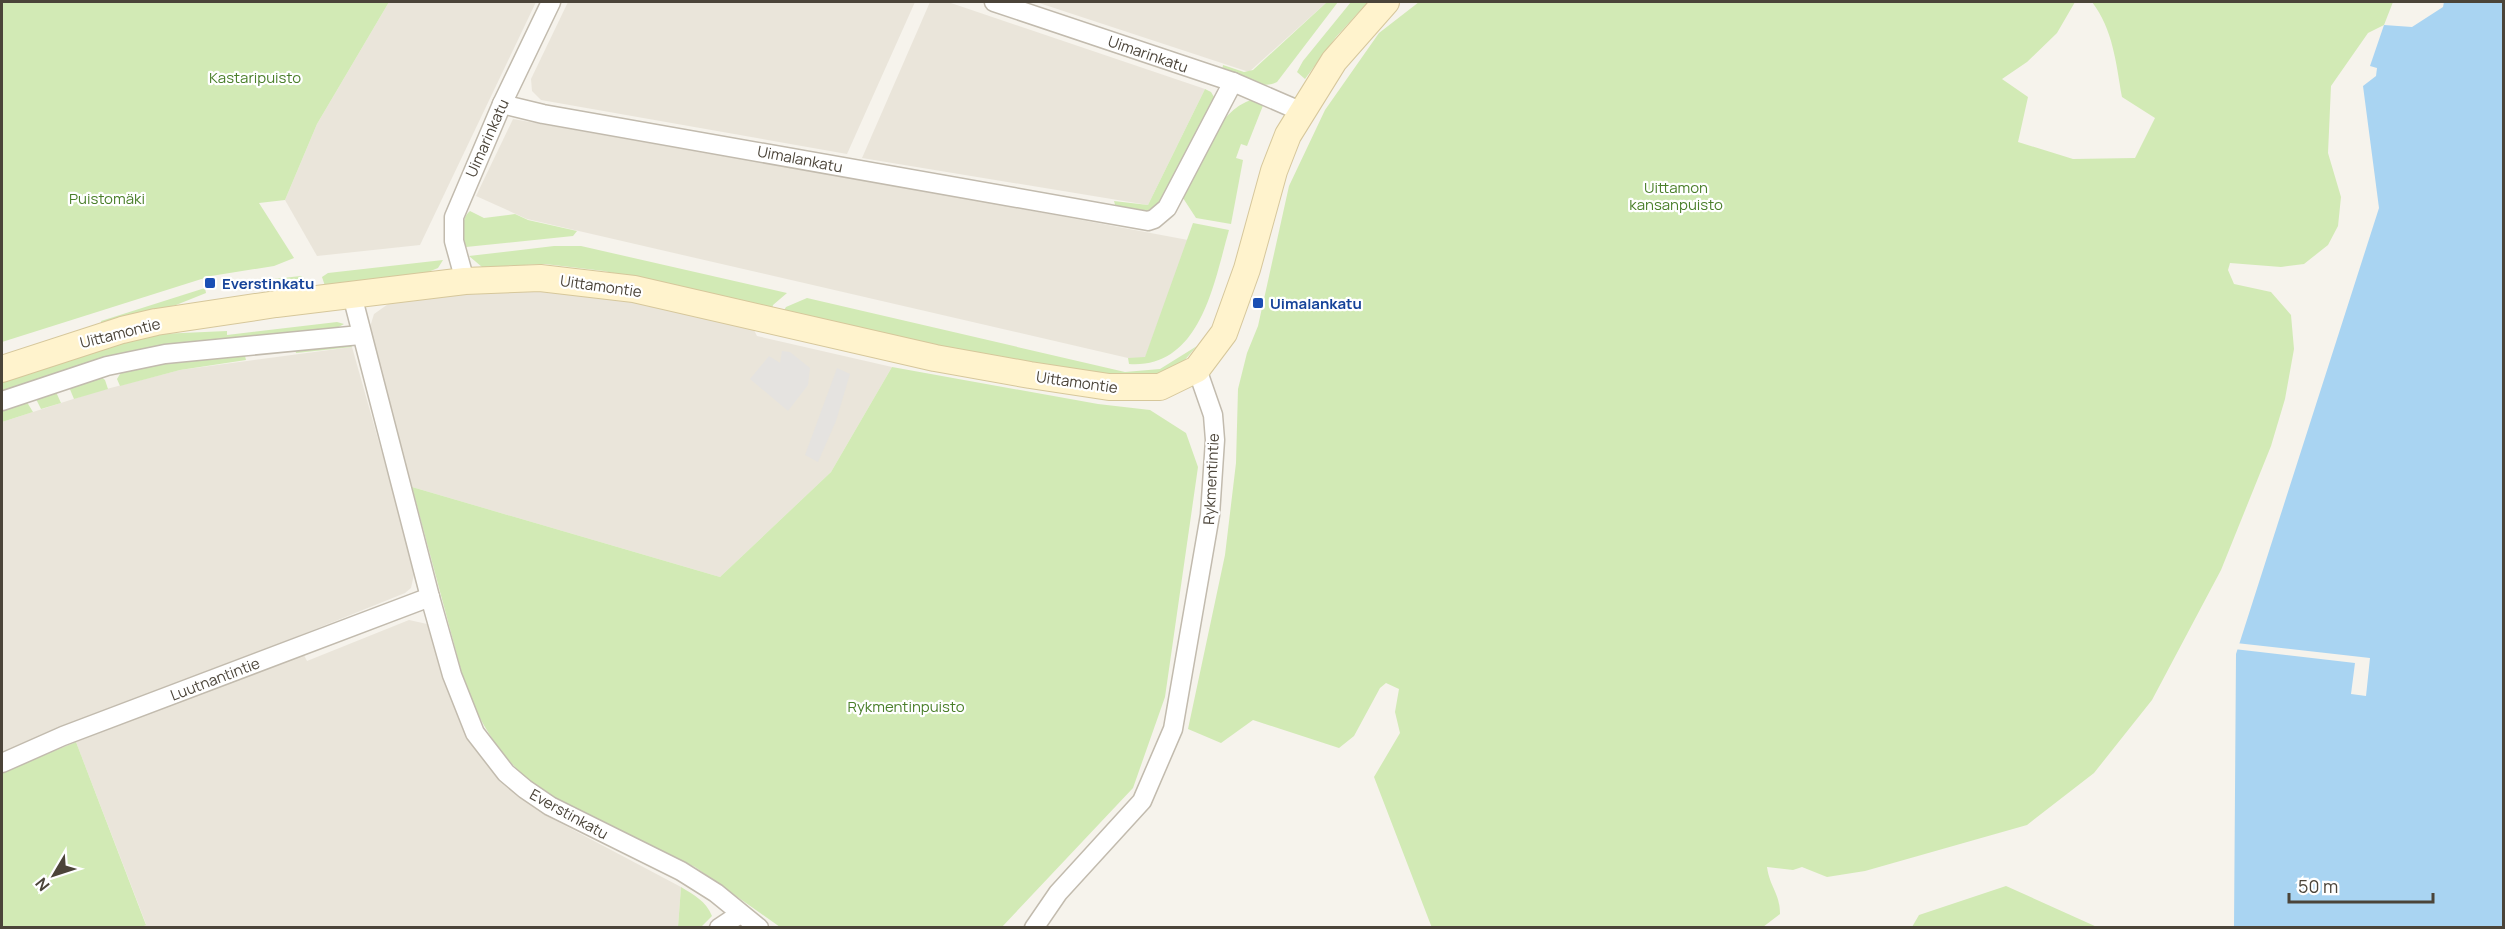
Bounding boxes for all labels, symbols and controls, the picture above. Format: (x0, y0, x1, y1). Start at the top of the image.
street label: Uimarinkatu (1105, 30, 1191, 78)
park label: Kastaripuisto (209, 67, 301, 88)
street label: Uimarinkatu (460, 96, 514, 180)
street label: Uimalankatu (756, 140, 844, 178)
park label: Uittamon kansanpuisto (1629, 177, 1723, 215)
park label: Puistomäki (69, 188, 145, 209)
street label: Uittamontie (559, 270, 643, 302)
place label: Everstinkatu (222, 273, 314, 294)
marker: Everstinkatu (203, 276, 217, 290)
place label: Uimalankatu (1270, 293, 1362, 314)
marker: Uimalankatu (1251, 296, 1265, 310)
street label: Uittamontie (78, 313, 163, 353)
street label: Uittamontie (1035, 366, 1119, 398)
street label: Rykmentintie (1198, 432, 1224, 525)
street label: Luutnantintie (167, 652, 263, 706)
park label: Rykmentinpuisto (847, 696, 965, 717)
street label: Everstinkatu (526, 784, 612, 844)
north arrow (24, 845, 84, 905)
scale bar (2289, 866, 2433, 904)
text: N (30, 873, 55, 896)
text: 50 m (2298, 874, 2338, 898)

